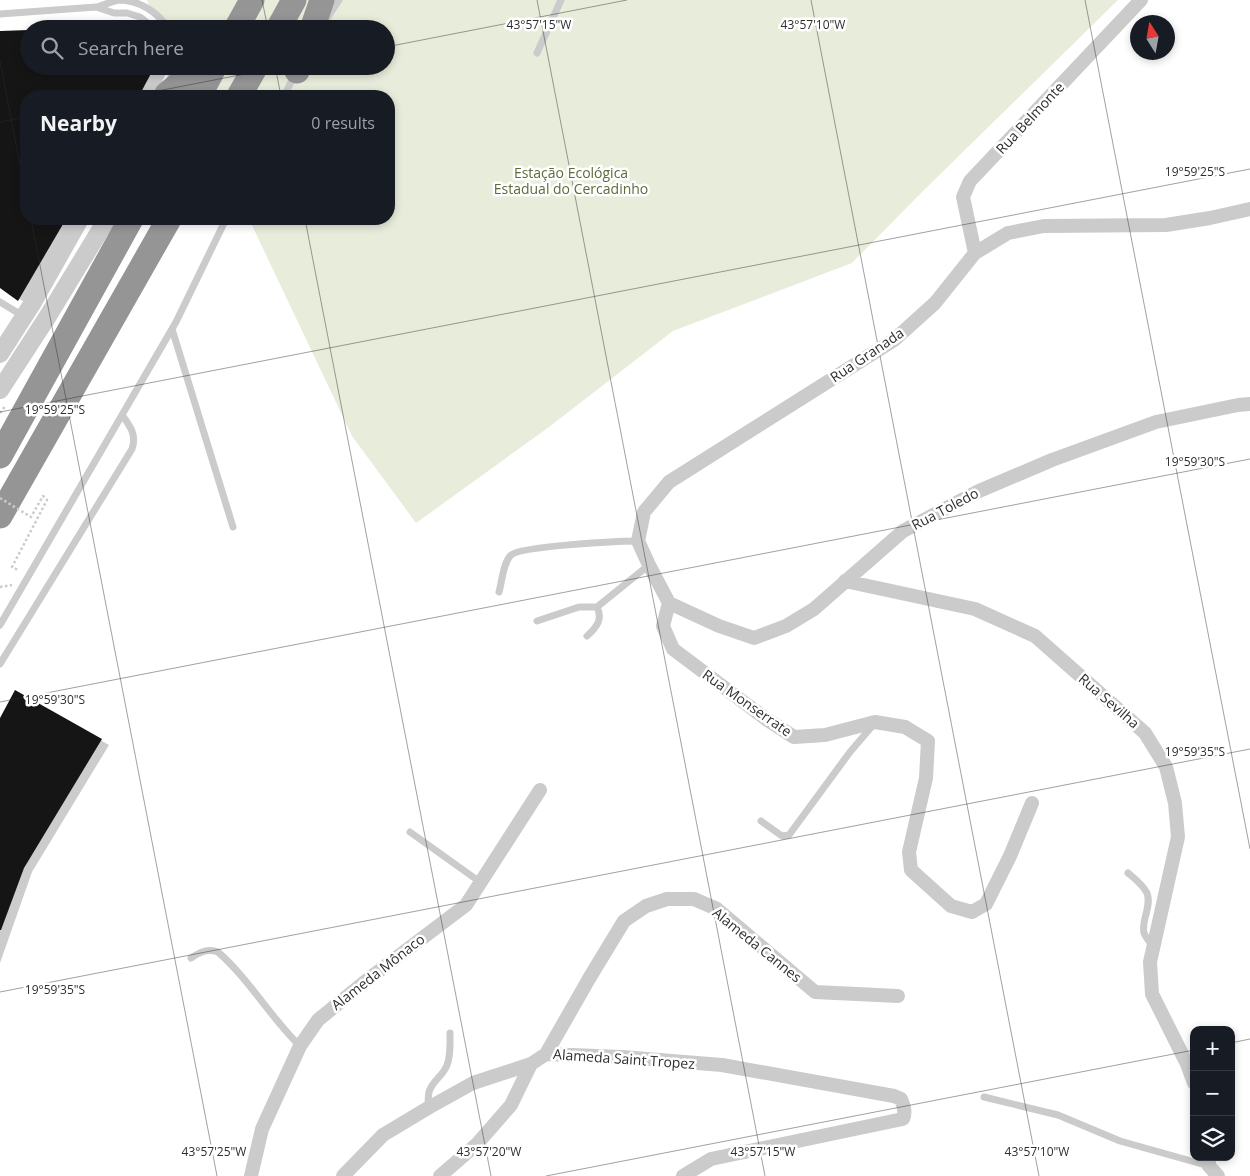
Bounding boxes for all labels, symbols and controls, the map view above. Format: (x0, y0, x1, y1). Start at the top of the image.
north arrow (1130, 15, 1175, 60)
text: 43°57'15"W (507, 16, 571, 33)
text: 43°57'10"W (781, 16, 845, 33)
search box (20, 20, 395, 75)
icon: search (38, 34, 66, 62)
text: Search here (78, 35, 184, 61)
street label: Rua Belmonte (991, 77, 1068, 158)
text: Nearby (40, 109, 117, 137)
text: 0 results (311, 112, 375, 134)
park label: Estação Ecológica Estadual do Cercadinho (494, 163, 648, 198)
text: 19°59'25"S (1165, 163, 1225, 180)
street label: Rua Granada (826, 323, 907, 386)
text: 19°59'25"S (25, 401, 85, 418)
text: 19°59'30"S (1165, 453, 1225, 470)
street label: Rua Toledo (908, 483, 982, 534)
street label: Rua Monserrate (699, 665, 796, 741)
street label: Rua Sevilha (1075, 669, 1144, 732)
text: 19°59'30"S (25, 691, 85, 708)
text: 19°59'35"S (1165, 743, 1225, 760)
street label: Alameda Cannes (709, 903, 806, 987)
street label: Alameda Mônaco (327, 929, 428, 1014)
text: 19°59'35"S (25, 981, 85, 998)
map controls (1190, 1026, 1235, 1161)
button: + (1190, 1026, 1235, 1071)
street label: Alameda Saint Tropez (553, 1044, 696, 1073)
button: − (1190, 1071, 1235, 1116)
button: layers (1190, 1116, 1235, 1161)
text: 43°57'25"W (182, 1143, 246, 1160)
text: 43°57'20"W (457, 1143, 521, 1160)
text: 43°57'15"W (731, 1143, 795, 1160)
text: 43°57'10"W (1005, 1143, 1069, 1160)

